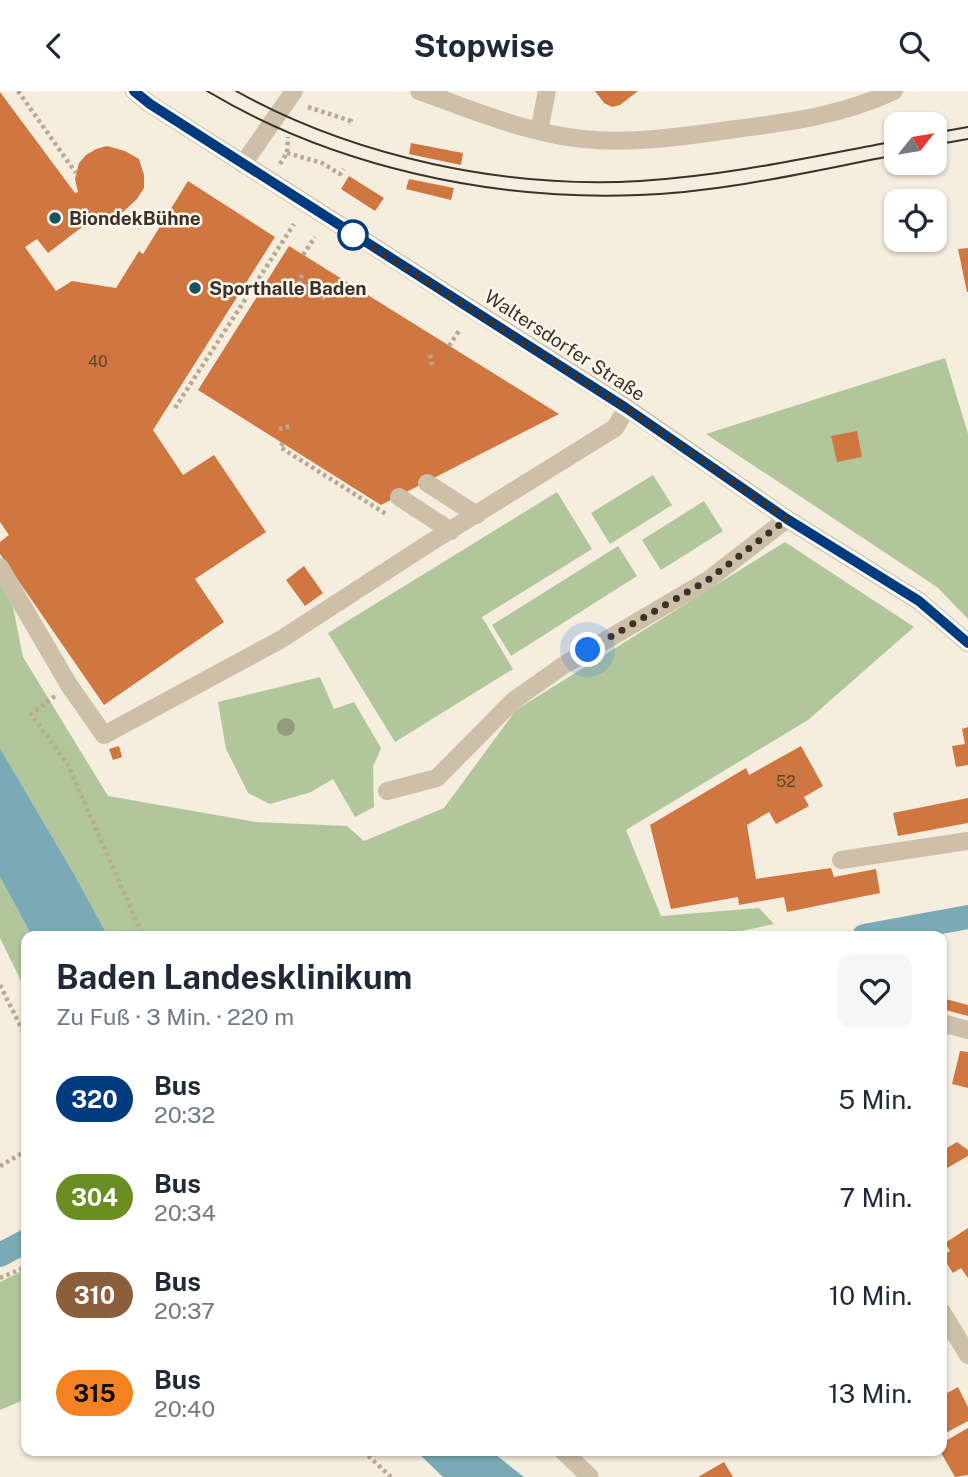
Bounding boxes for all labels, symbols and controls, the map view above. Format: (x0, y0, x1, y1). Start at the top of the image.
icon: back (35, 27, 73, 65)
text: Stopwise (414, 27, 554, 64)
icon: search (895, 27, 933, 65)
north arrow (884, 112, 947, 175)
map controls (884, 112, 947, 252)
button: locate (884, 189, 947, 252)
place label: BiondekBühne (69, 207, 201, 229)
marker: BiondekBühne (47, 210, 63, 226)
unlabelled marker (338, 220, 368, 250)
place label: Sporthalle Baden (209, 277, 367, 299)
marker: Sporthalle Baden (187, 280, 203, 296)
street label: Waltersdorfer Straße (481, 285, 649, 405)
house number: 40 (88, 352, 108, 371)
your location (570, 632, 605, 667)
house number: 52 (776, 772, 796, 791)
button: heart (838, 954, 912, 1028)
text: Baden Landesklinikum (56, 958, 412, 996)
text: Zu Fuß · 3 Min. · 220 m (56, 1003, 294, 1030)
text: Bus (154, 1070, 201, 1101)
text: 5 Min. (839, 1084, 912, 1115)
text: 320 (71, 1085, 118, 1113)
text: 20:32 (154, 1101, 215, 1128)
text: Bus (154, 1168, 201, 1199)
text: 7 Min. (840, 1182, 912, 1213)
text: 304 (71, 1183, 118, 1211)
text: 20:34 (154, 1199, 216, 1226)
text: Bus (154, 1266, 201, 1297)
text: 10 Min. (829, 1280, 912, 1311)
text: 310 (74, 1281, 115, 1309)
text: 20:37 (154, 1297, 215, 1324)
text: Bus (154, 1364, 201, 1395)
text: 13 Min. (828, 1378, 912, 1409)
text: 315 (73, 1379, 116, 1407)
text: 20:40 (154, 1395, 215, 1422)

